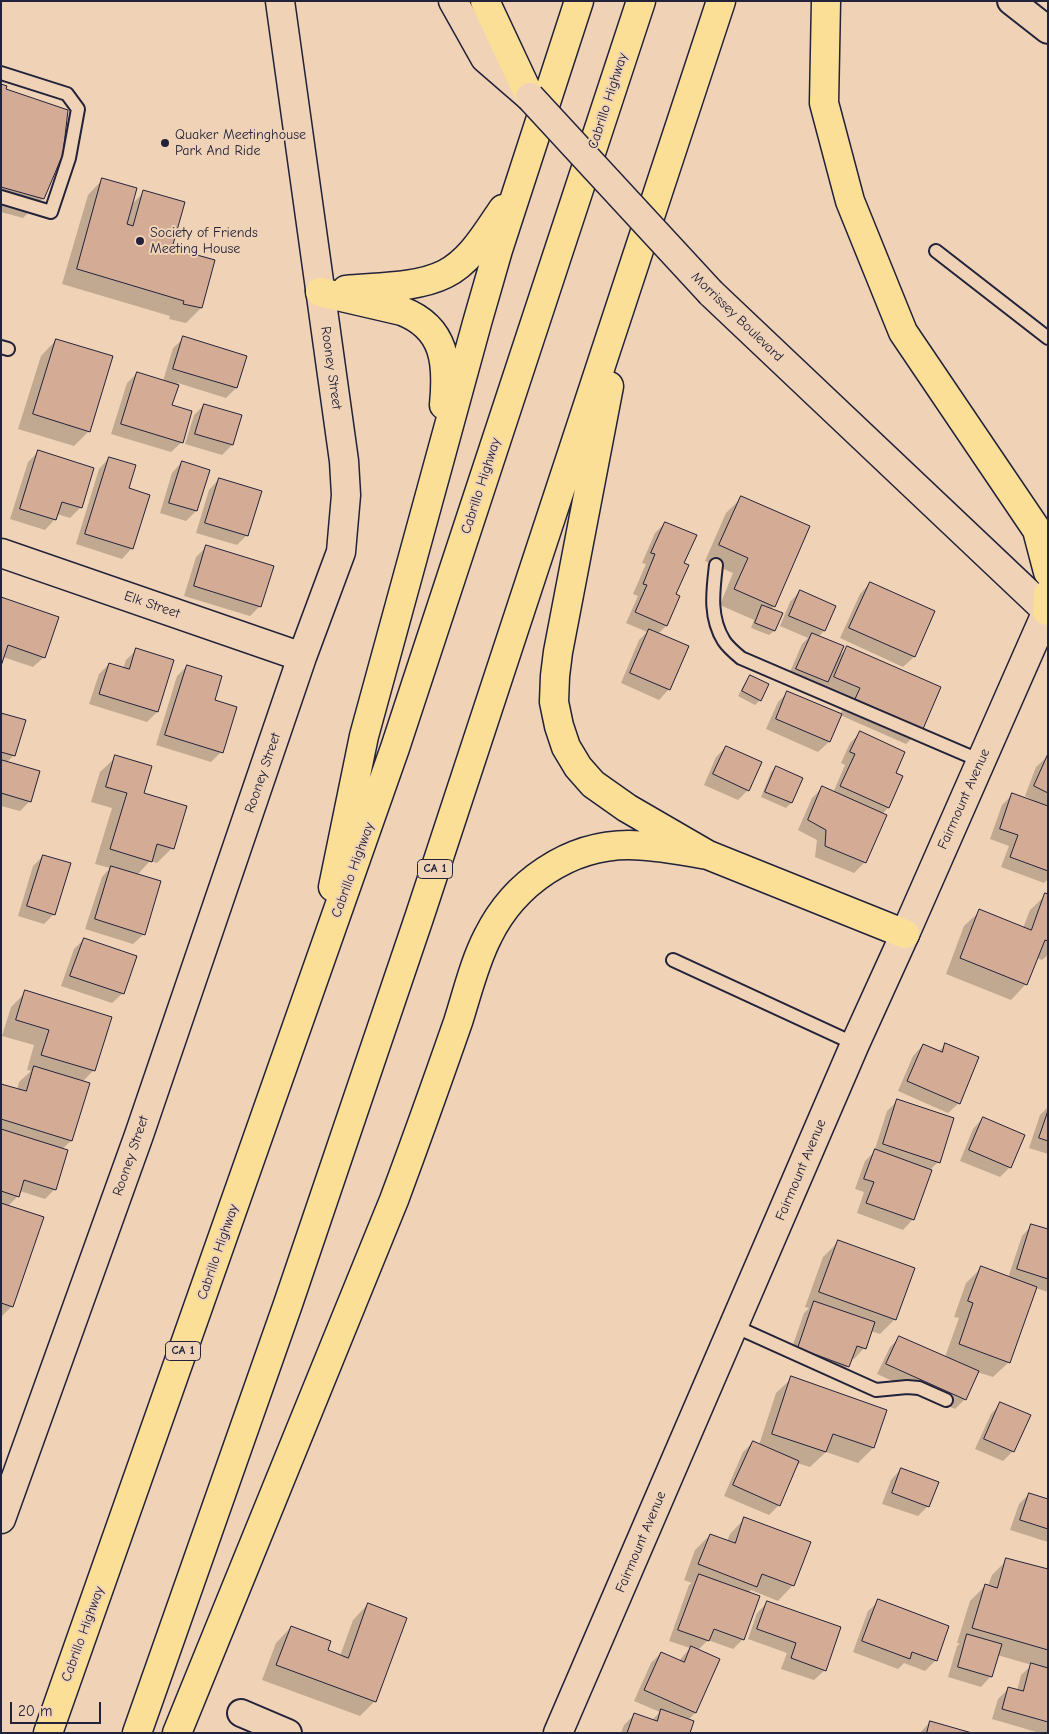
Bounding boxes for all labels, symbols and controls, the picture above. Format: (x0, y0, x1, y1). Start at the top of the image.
street label: Cabrillo Highway (585, 51, 631, 151)
place label: Quaker Meetinghouse Park And Ride (175, 127, 306, 160)
marker: Quaker Meetinghouse Park And Ride (159, 137, 171, 149)
place label: Society of Friends Meeting House (150, 225, 258, 258)
marker: Society of Friends Meeting House (134, 235, 146, 247)
street label: Morrissey Boulevard (687, 269, 787, 365)
street label: Rooney Street (317, 325, 345, 411)
street label: Cabrillo Highway (458, 436, 504, 536)
street label: Elk Street (122, 588, 182, 622)
street label: Rooney Street (241, 731, 285, 815)
street label: Fairmount Avenue (934, 746, 994, 852)
street label: Cabrillo Highway (328, 820, 378, 920)
road number: CA 1 (418, 860, 452, 879)
street label: Rooney Street (109, 1114, 153, 1198)
street label: Fairmount Avenue (772, 1117, 830, 1223)
street label: Cabrillo Highway (194, 1202, 242, 1302)
road number: CA 1 (166, 1342, 200, 1360)
street label: Fairmount Avenue (612, 1489, 670, 1595)
street label: Cabrillo Highway (58, 1584, 108, 1684)
scale bar (12, 1692, 104, 1724)
text: 20 m (18, 1702, 52, 1720)

